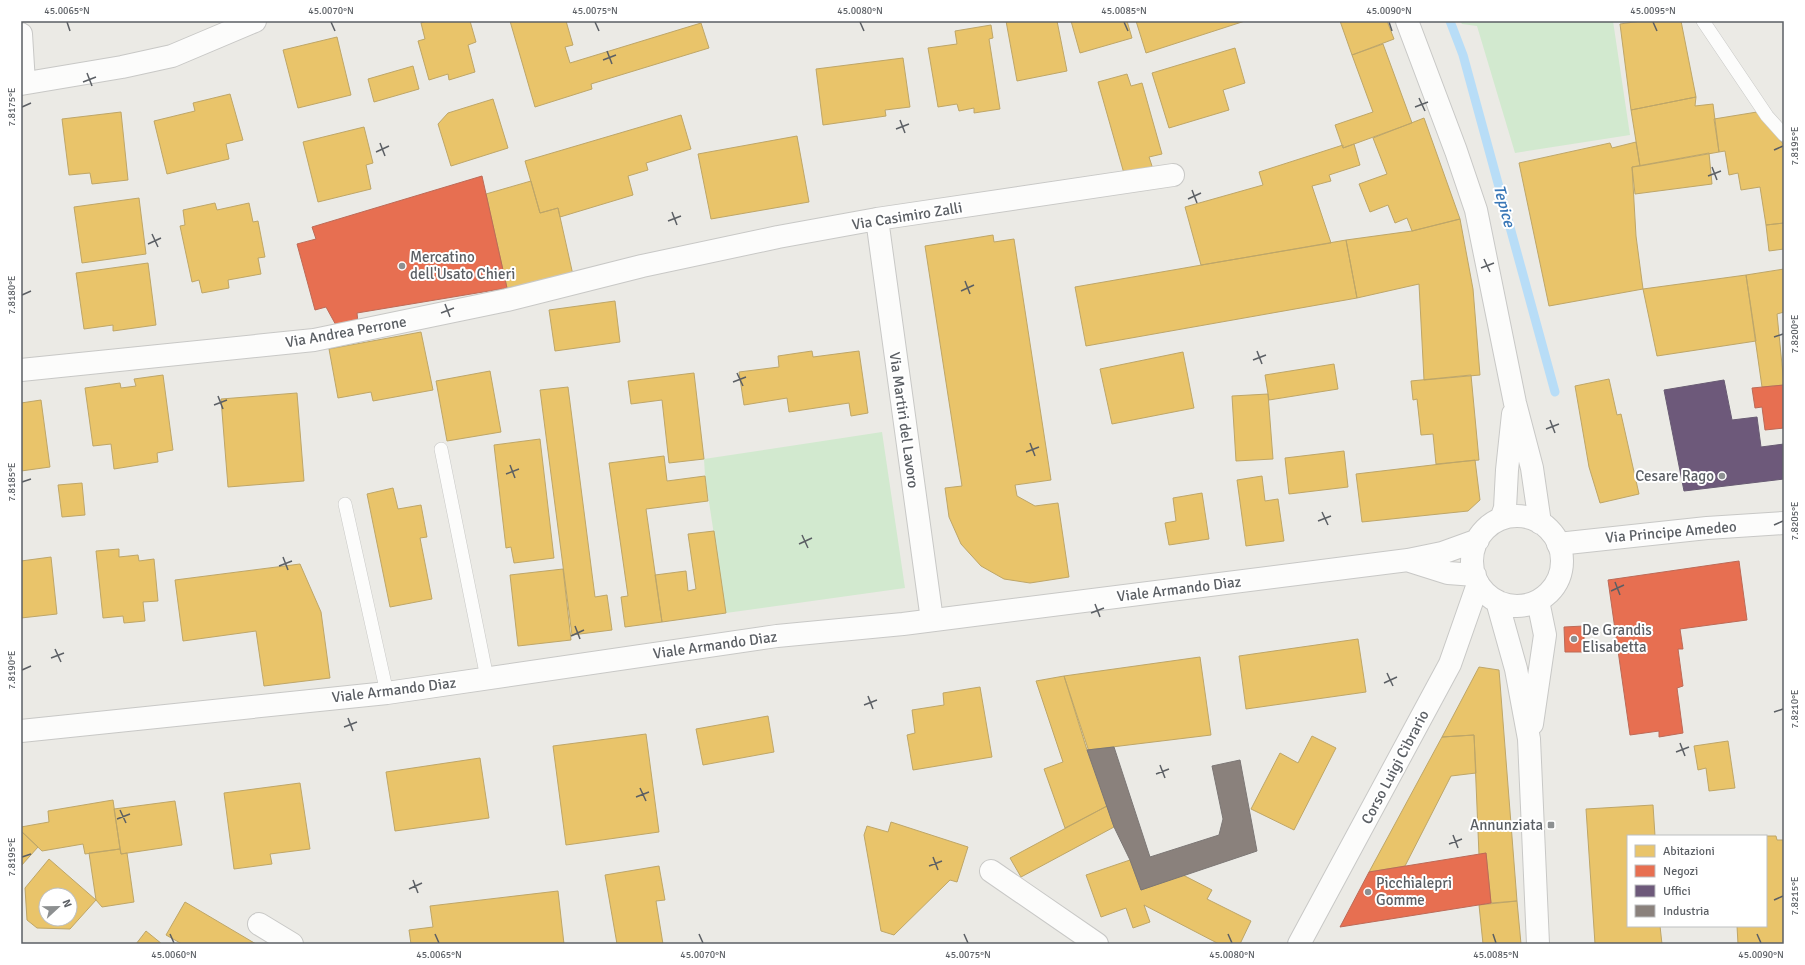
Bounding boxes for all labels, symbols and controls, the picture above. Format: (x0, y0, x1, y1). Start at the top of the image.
text: 45.0065°N (44, 5, 90, 17)
text: 45.0070°N (308, 5, 354, 17)
text: 45.0075°N (572, 5, 618, 17)
text: 45.0080°N (837, 5, 883, 17)
text: 45.0085°N (1101, 5, 1147, 17)
text: 45.0090°N (1366, 5, 1412, 17)
text: 45.0095°N (1630, 5, 1676, 17)
text: 7.8175°E (6, 87, 18, 127)
text: 7.8195°E (1789, 126, 1801, 166)
water label: Tepice (1489, 183, 1519, 230)
street label: Via Casimiro Zalli (850, 198, 964, 234)
place label: Mercatino dell'Usato Chieri (410, 248, 515, 283)
marker: Mercatino dell'Usato Chieri (397, 261, 407, 271)
text: 7.8180°E (6, 275, 18, 315)
street label: Via Andrea Perrone (284, 313, 408, 351)
text: 7.8200°E (1789, 314, 1801, 354)
street label: Via Martiri del Lavoro (886, 351, 922, 489)
text: 7.8185°E (6, 462, 18, 502)
place label: Cesare Rago (1635, 467, 1714, 485)
marker: Cesare Rago (1717, 471, 1727, 481)
text: 7.8205°E (1789, 501, 1801, 541)
street label: Via Principe Amedeo (1605, 517, 1738, 547)
street label: Viale Armando Diaz (1116, 572, 1242, 606)
place label: De Grandis Elisabetta (1582, 621, 1652, 656)
street label: Viale Armando Diaz (652, 627, 778, 663)
marker: De Grandis Elisabetta (1569, 634, 1579, 644)
text: 7.8190°E (6, 650, 18, 690)
street label: Viale Armando Diaz (331, 673, 457, 707)
text: 7.8210°E (1789, 689, 1801, 729)
street label: Corso Luigi Cibrario (1357, 707, 1433, 827)
place label: Annunziata (1470, 816, 1543, 834)
marker: Annunziata (1546, 820, 1556, 830)
legend (1627, 835, 1767, 927)
text: 7.8195°E (6, 837, 18, 877)
text: Abitazioni (1663, 844, 1715, 859)
text: Negozi (1663, 864, 1698, 879)
place label: Picchialepri Gomme (1376, 874, 1452, 909)
text: 7.8215°E (1789, 876, 1801, 916)
text: Uffici (1663, 884, 1691, 899)
north arrow (38, 887, 78, 927)
marker: Picchialepri Gomme (1363, 887, 1373, 897)
text: N (59, 897, 74, 909)
text: Industria (1663, 904, 1709, 919)
text: 45.0060°N (151, 949, 197, 961)
text: 45.0065°N (416, 949, 462, 961)
text: 45.0070°N (680, 949, 726, 961)
text: 45.0075°N (945, 949, 991, 961)
text: 45.0080°N (1209, 949, 1255, 961)
text: 45.0085°N (1473, 949, 1519, 961)
text: 45.0090°N (1738, 949, 1784, 961)

